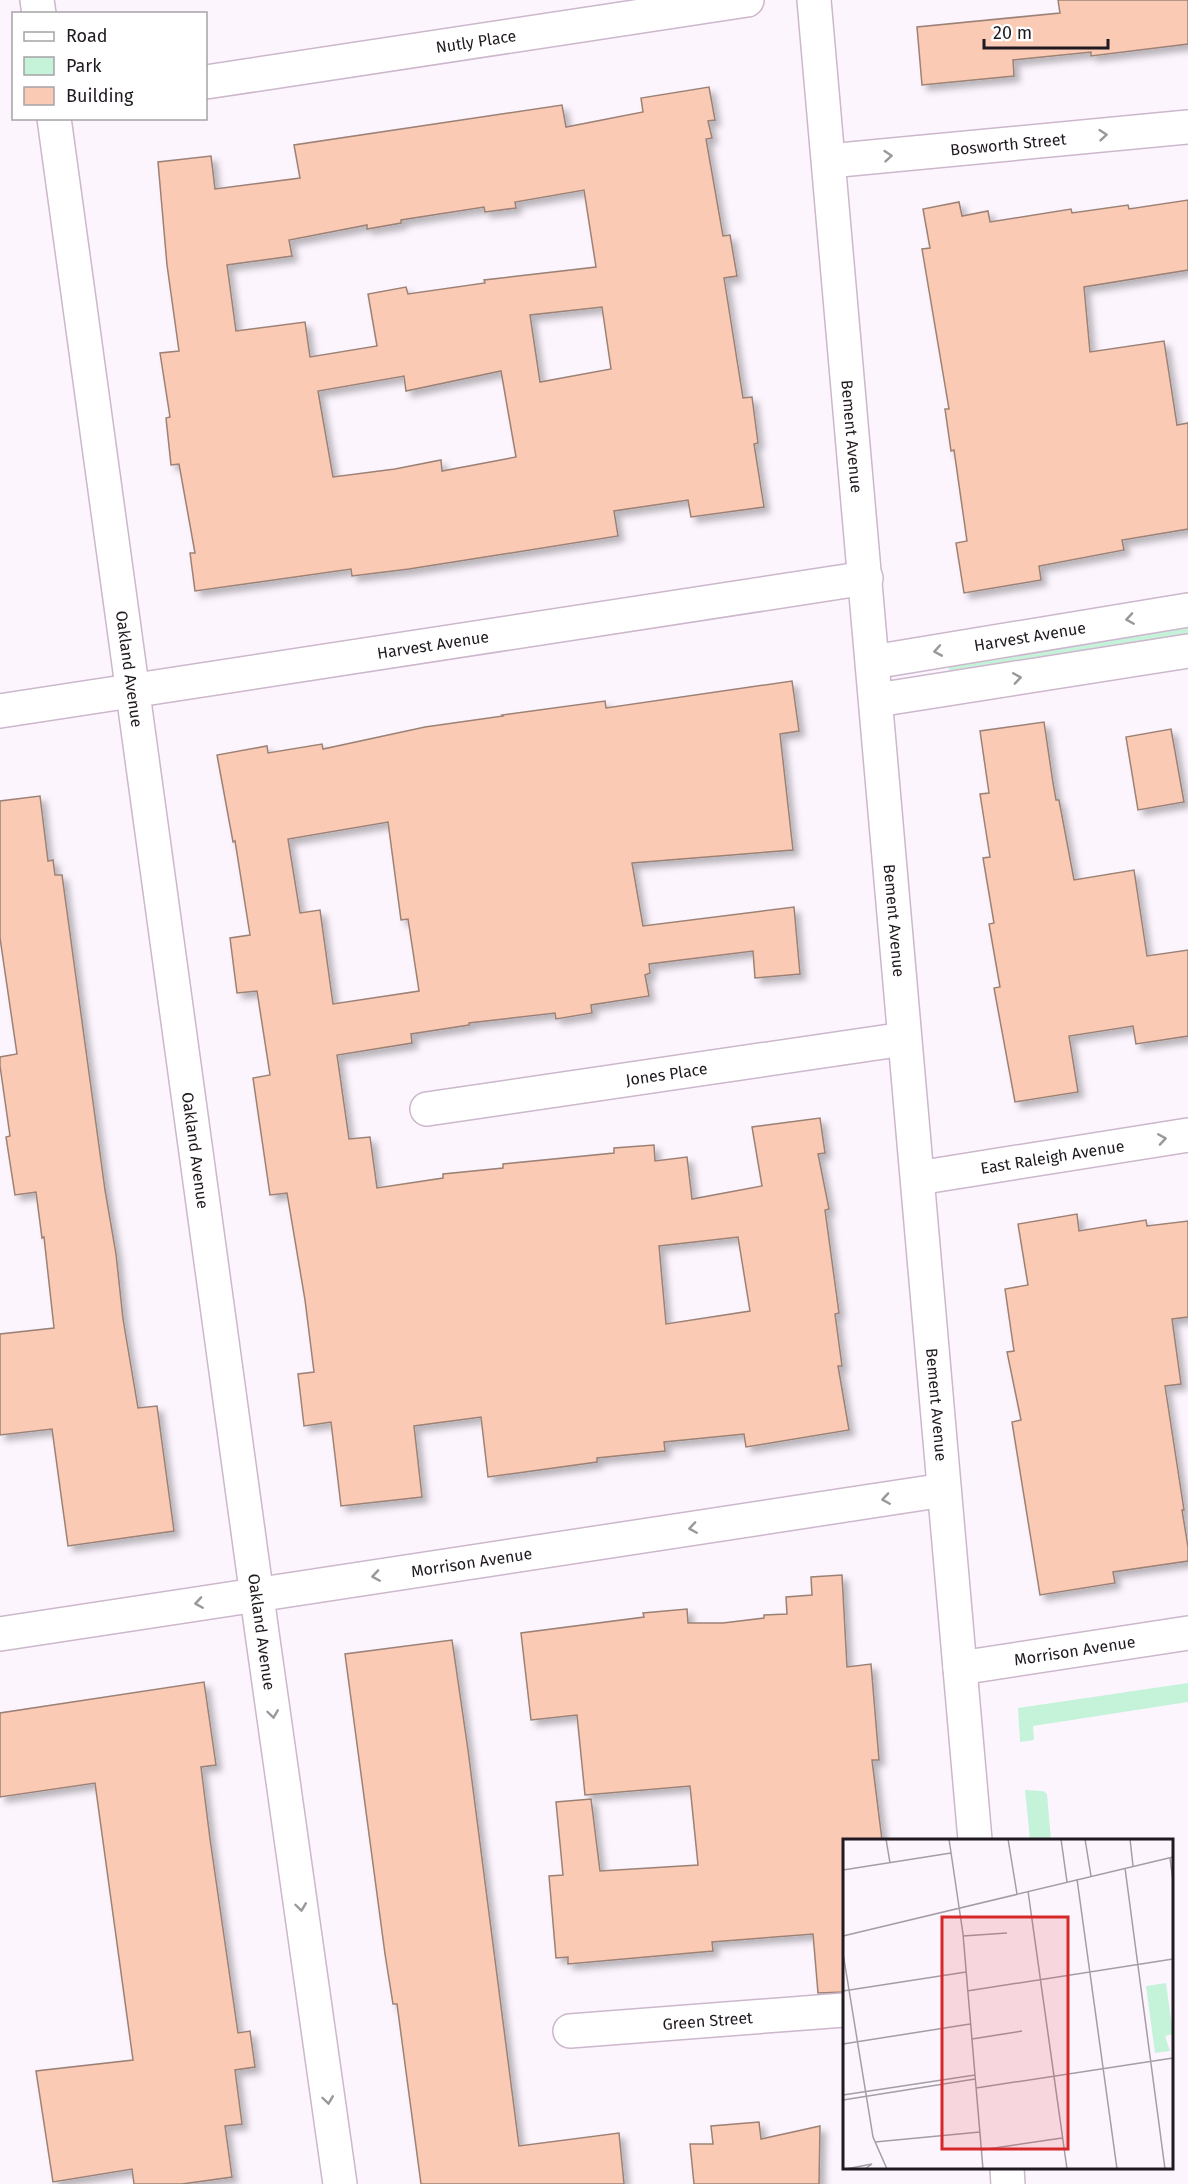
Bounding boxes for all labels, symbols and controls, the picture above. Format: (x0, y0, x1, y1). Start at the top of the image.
legend (12, 12, 207, 120)
scale bar (984, 12, 1108, 50)
text: 20 m (993, 22, 1032, 44)
text: Road (66, 25, 108, 47)
street label: Nutly Place (434, 26, 517, 57)
text: Park (66, 55, 102, 77)
text: Building (66, 85, 134, 107)
street label: Bosworth Street (949, 129, 1067, 159)
one-way arrow (1098, 129, 1107, 142)
one-way arrow (883, 150, 892, 163)
street label: Bement Avenue (838, 379, 867, 494)
street label: Oakland Avenue (112, 609, 147, 728)
one-way arrow (1126, 613, 1135, 625)
street label: Harvest Avenue (973, 618, 1087, 655)
street label: Harvest Avenue (376, 627, 490, 662)
one-way arrow (933, 644, 943, 657)
one-way arrow (1013, 672, 1022, 684)
street label: Bement Avenue (880, 863, 909, 978)
street label: Jones Place (624, 1058, 709, 1089)
street label: Oakland Avenue (178, 1091, 213, 1210)
one-way arrow (1158, 1134, 1167, 1146)
street label: East Raleigh Avenue (979, 1136, 1126, 1177)
street label: Bement Avenue (922, 1347, 951, 1462)
one-way arrow (881, 1492, 891, 1504)
one-way arrow (689, 1521, 698, 1533)
street label: Morrison Avenue (410, 1543, 533, 1581)
one-way arrow (371, 1569, 380, 1581)
street label: Oakland Avenue (244, 1572, 279, 1691)
one-way arrow (194, 1596, 203, 1608)
street label: Morrison Avenue (1013, 1632, 1137, 1669)
one-way arrow (267, 1710, 279, 1719)
inset map (843, 1839, 1173, 2169)
one-way arrow (294, 1903, 306, 1912)
street label: Green Street (662, 2008, 754, 2033)
one-way arrow (322, 2096, 334, 2105)

